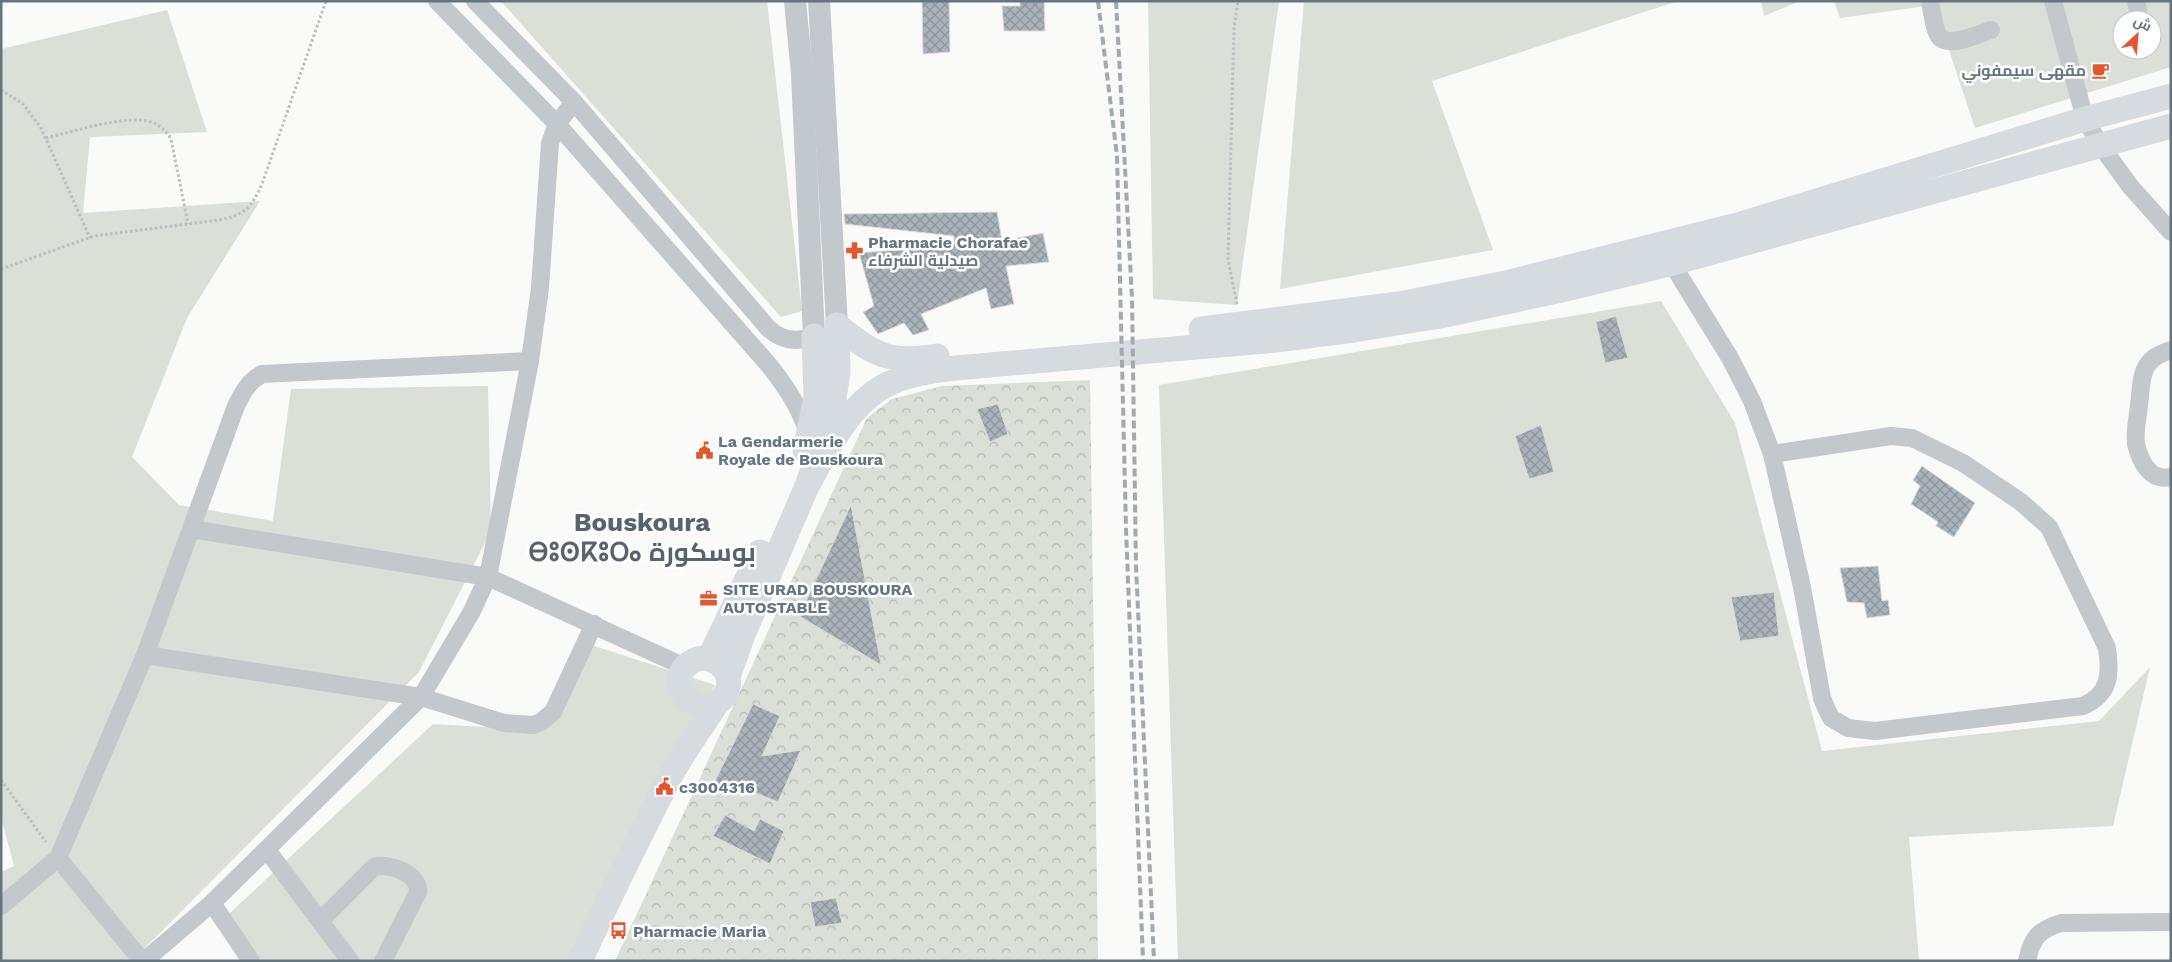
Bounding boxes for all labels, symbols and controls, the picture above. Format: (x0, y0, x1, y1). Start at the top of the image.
north arrow (2112, 10, 2162, 60)
text: ش (2131, 12, 2154, 35)
cafe icon: مقهى سيمفوني (2090, 60, 2110, 80)
place label: مقهى سيمفوني (1961, 61, 2086, 83)
place label: Pharmacie Chorafae صيدلية الشرفاء (868, 233, 1028, 270)
pharmacy icon: Pharmacie Chorafae صيدلية الشرفاء (844, 241, 864, 261)
place label: La Gendarmerie Royale de Bouskoura (718, 432, 884, 469)
public building icon: La Gendarmerie Royale de Bouskoura (694, 440, 714, 460)
district label: Bouskoura ⴱⵓⵙⴽⵓⵔⴰ بوسكورة (528, 507, 756, 567)
place label: SITE URAD BOUSKOURA AUTOSTABLE (723, 580, 913, 617)
office icon: SITE URAD BOUSKOURA AUTOSTABLE (699, 588, 719, 608)
public building icon: c3004316 (655, 777, 675, 797)
place label: c3004316 (679, 778, 755, 797)
bus stop icon: Pharmacie Maria (609, 921, 629, 941)
place label: Pharmacie Maria (633, 922, 767, 941)

